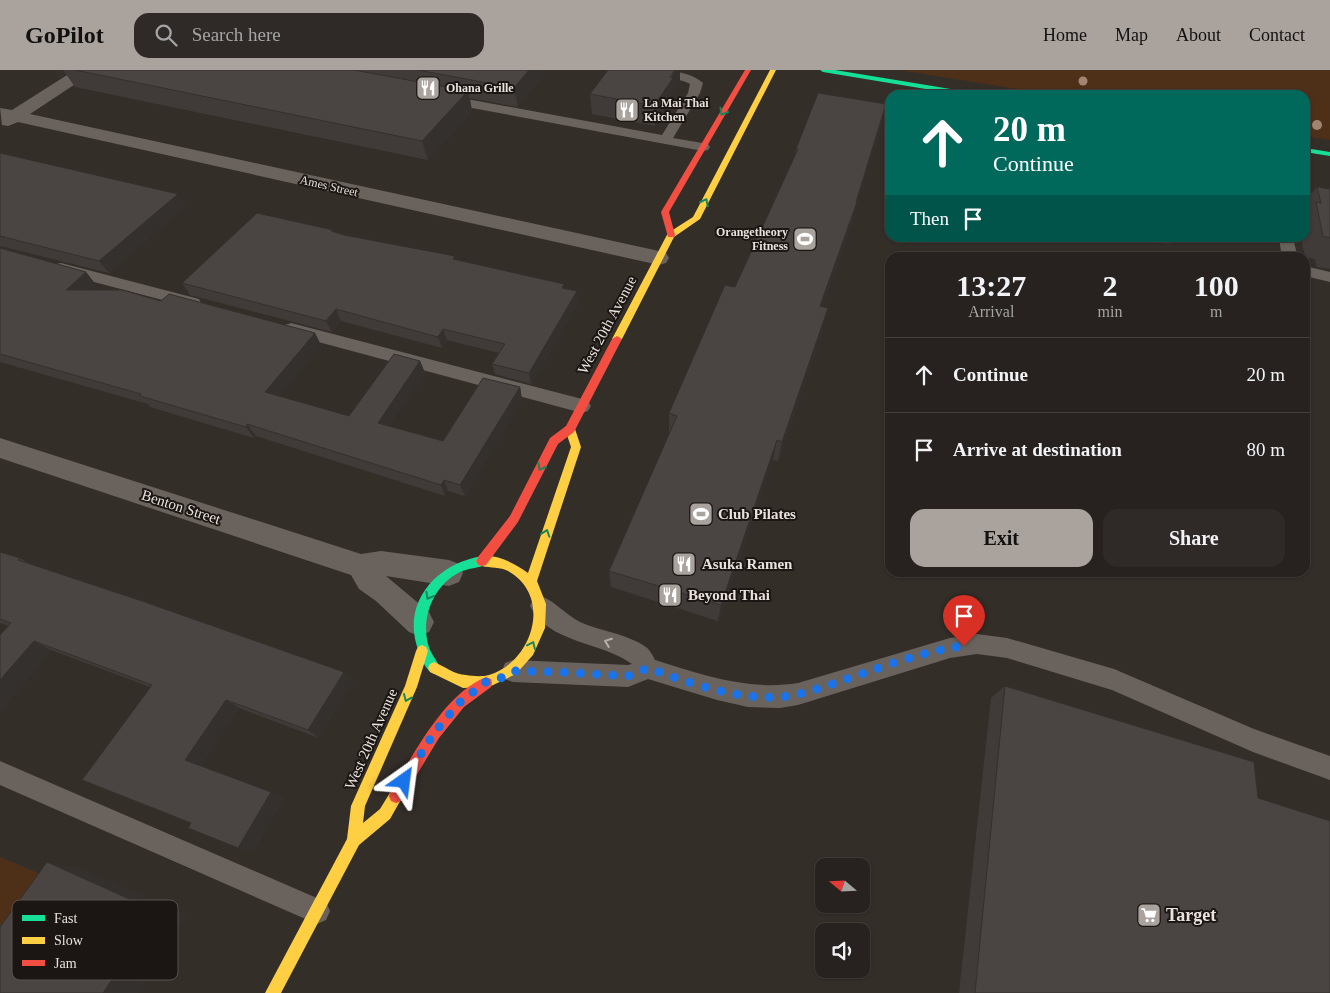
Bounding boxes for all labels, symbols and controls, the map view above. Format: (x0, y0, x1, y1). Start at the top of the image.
search box (134, 13, 484, 58)
icon: search (152, 21, 180, 49)
text: GoPilot (25, 22, 104, 48)
text: Search here (192, 24, 281, 45)
text: Home (1043, 25, 1087, 45)
text: Map (1115, 25, 1148, 45)
text: About (1176, 25, 1221, 45)
text: Contact (1249, 25, 1305, 45)
restaurant icon: Ohana Grille (415, 75, 441, 101)
place label: Ohana Grille (446, 81, 514, 95)
place label: La Mai Thai Kitchen (644, 96, 709, 124)
restaurant icon: La Mai Thai Kitchen (614, 97, 640, 123)
one-way arrow (720, 107, 730, 116)
icon: ahead (910, 110, 975, 175)
text: 20 m (993, 110, 1066, 149)
text: Continue (993, 151, 1074, 176)
street label: Ames Street (299, 173, 360, 200)
one-way arrow (698, 198, 709, 207)
icon: arrive (959, 205, 987, 233)
text: Then (910, 208, 949, 229)
place label: Orangetheory Fitness (716, 225, 788, 253)
sports icon: Orangetheory Fitness (792, 226, 818, 252)
text: 13:27 (956, 269, 1026, 302)
text: 2 (1102, 269, 1117, 302)
text: 100 (1194, 269, 1239, 302)
street label: West 20th Avenue (574, 273, 640, 377)
text: Arrival (968, 303, 1014, 320)
text: min (1098, 303, 1122, 320)
text: m (1210, 303, 1222, 320)
icon: ahead (910, 361, 938, 389)
text: Continue (953, 364, 1028, 385)
text: 20 m (1246, 364, 1285, 385)
icon: arrive (910, 436, 938, 464)
text: Arrive at destination (953, 439, 1122, 460)
text: 80 m (1246, 439, 1285, 460)
one-way arrow (537, 462, 547, 471)
street label: Benton Street (139, 487, 223, 528)
sports icon: Club Pilates (688, 501, 714, 527)
place label: Club Pilates (718, 506, 796, 522)
button: Exit (910, 509, 1093, 567)
button: Share (1103, 509, 1285, 567)
one-way arrow (541, 530, 551, 538)
restaurant icon: Asuka Ramen (671, 551, 697, 577)
place label: Asuka Ramen (702, 556, 793, 572)
restaurant icon: Beyond Thai (657, 582, 683, 608)
place label: Beyond Thai (688, 587, 770, 603)
one-way arrow (425, 590, 435, 599)
pin (943, 595, 985, 646)
icon: arrive (950, 602, 978, 630)
one-way arrow (605, 637, 613, 647)
one-way arrow (526, 641, 537, 650)
street label: West 20th Avenue (342, 686, 401, 792)
one-way arrow (402, 693, 413, 702)
position arrow (377, 754, 429, 806)
north arrow (815, 858, 870, 912)
map controls (815, 858, 870, 978)
legend (12, 900, 178, 980)
supermarket icon: Target (1136, 902, 1162, 928)
place label: Target (1166, 905, 1216, 925)
text: Fast (54, 911, 77, 926)
button: sound (815, 923, 870, 978)
text: Slow (54, 933, 84, 948)
text: Jam (54, 956, 77, 971)

